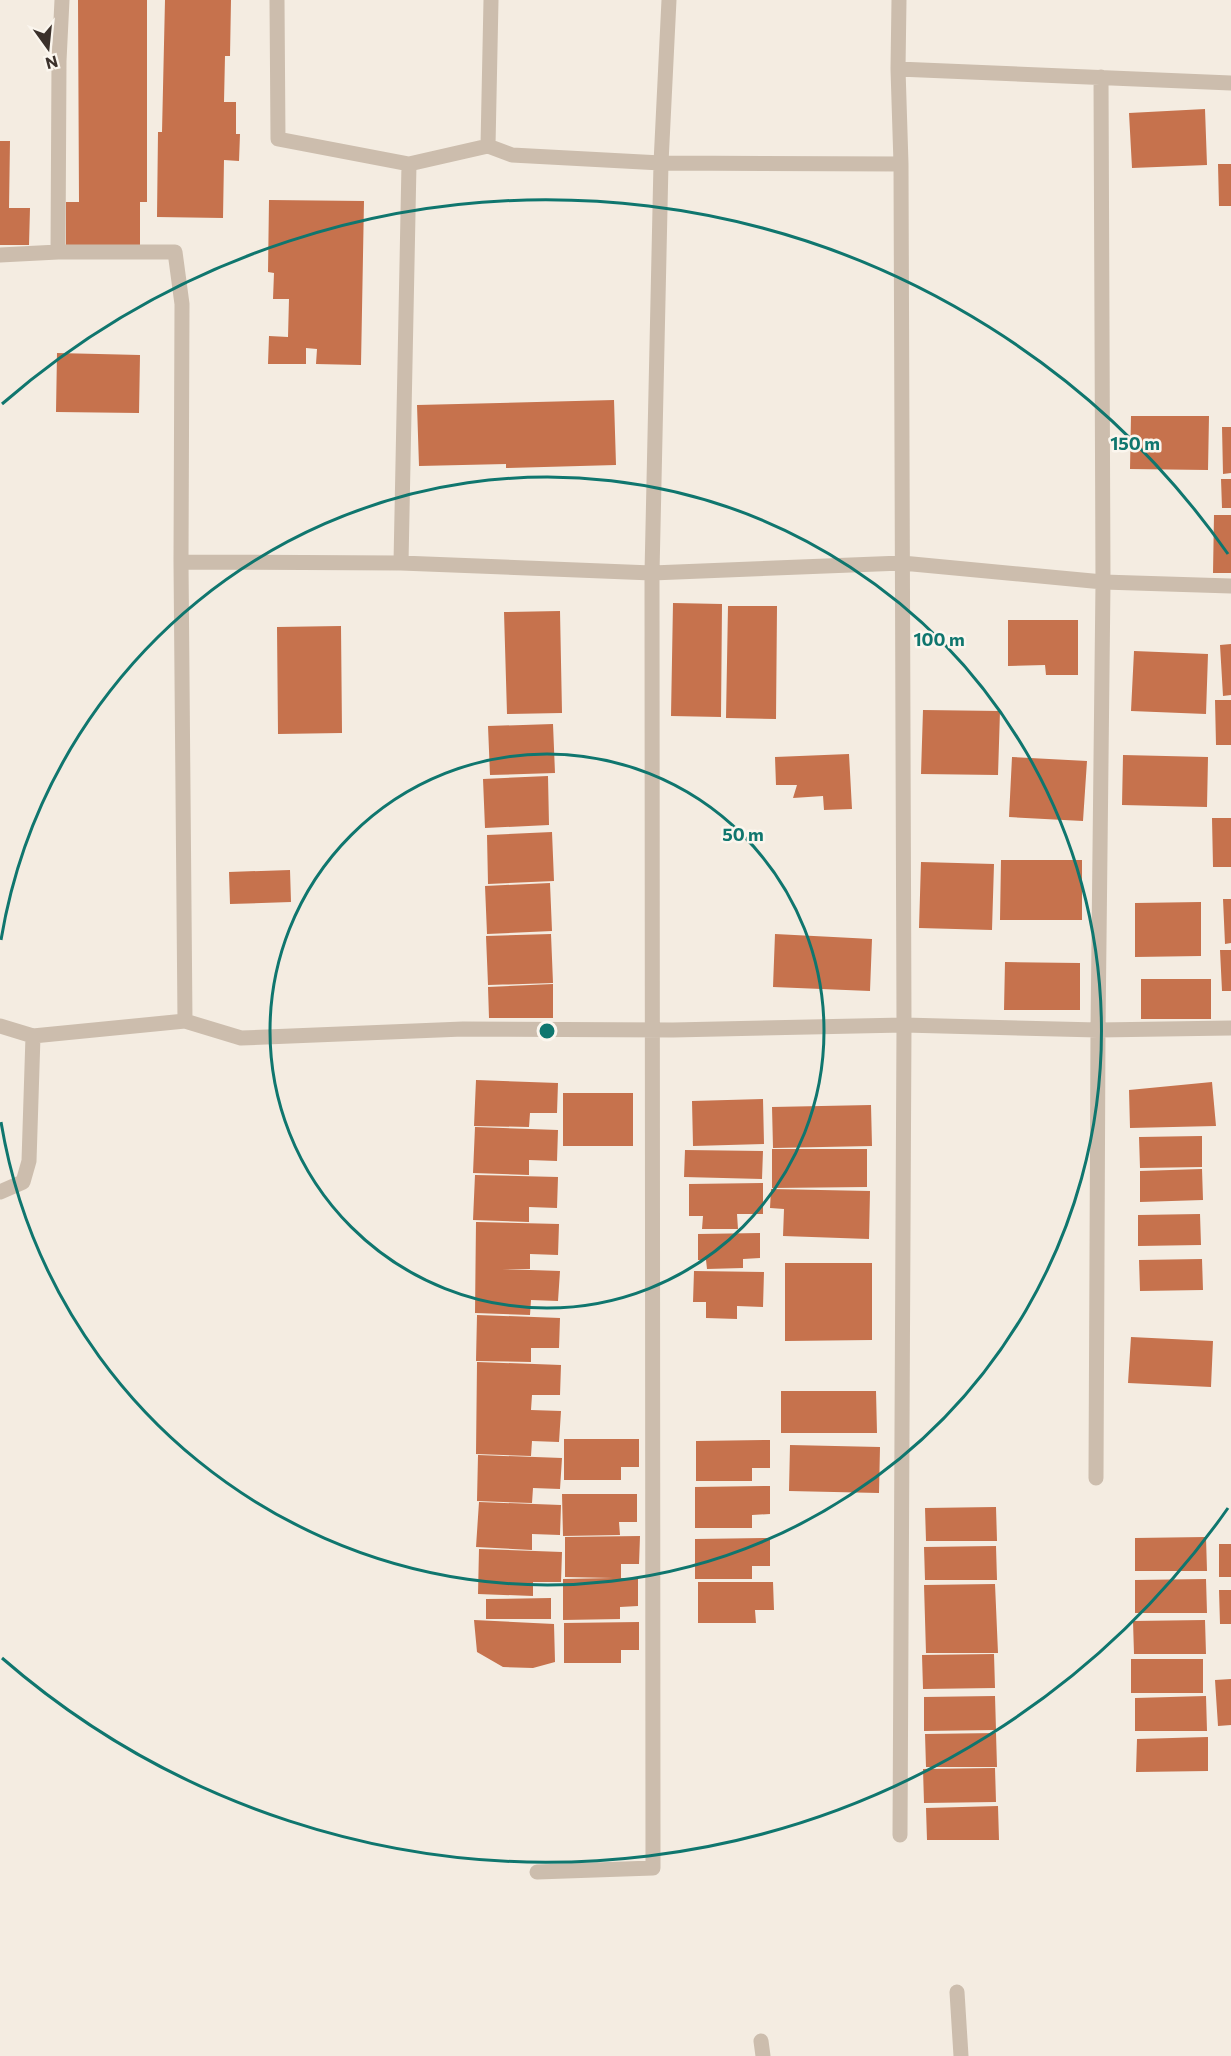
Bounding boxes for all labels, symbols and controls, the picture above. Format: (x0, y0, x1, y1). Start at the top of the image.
north arrow (18, 18, 78, 78)
text: N (44, 52, 60, 74)
text: 150 m (1110, 432, 1160, 454)
text: 100 m (913, 628, 965, 650)
text: 50 m (722, 823, 764, 845)
centre of rings (537, 1021, 557, 1041)

